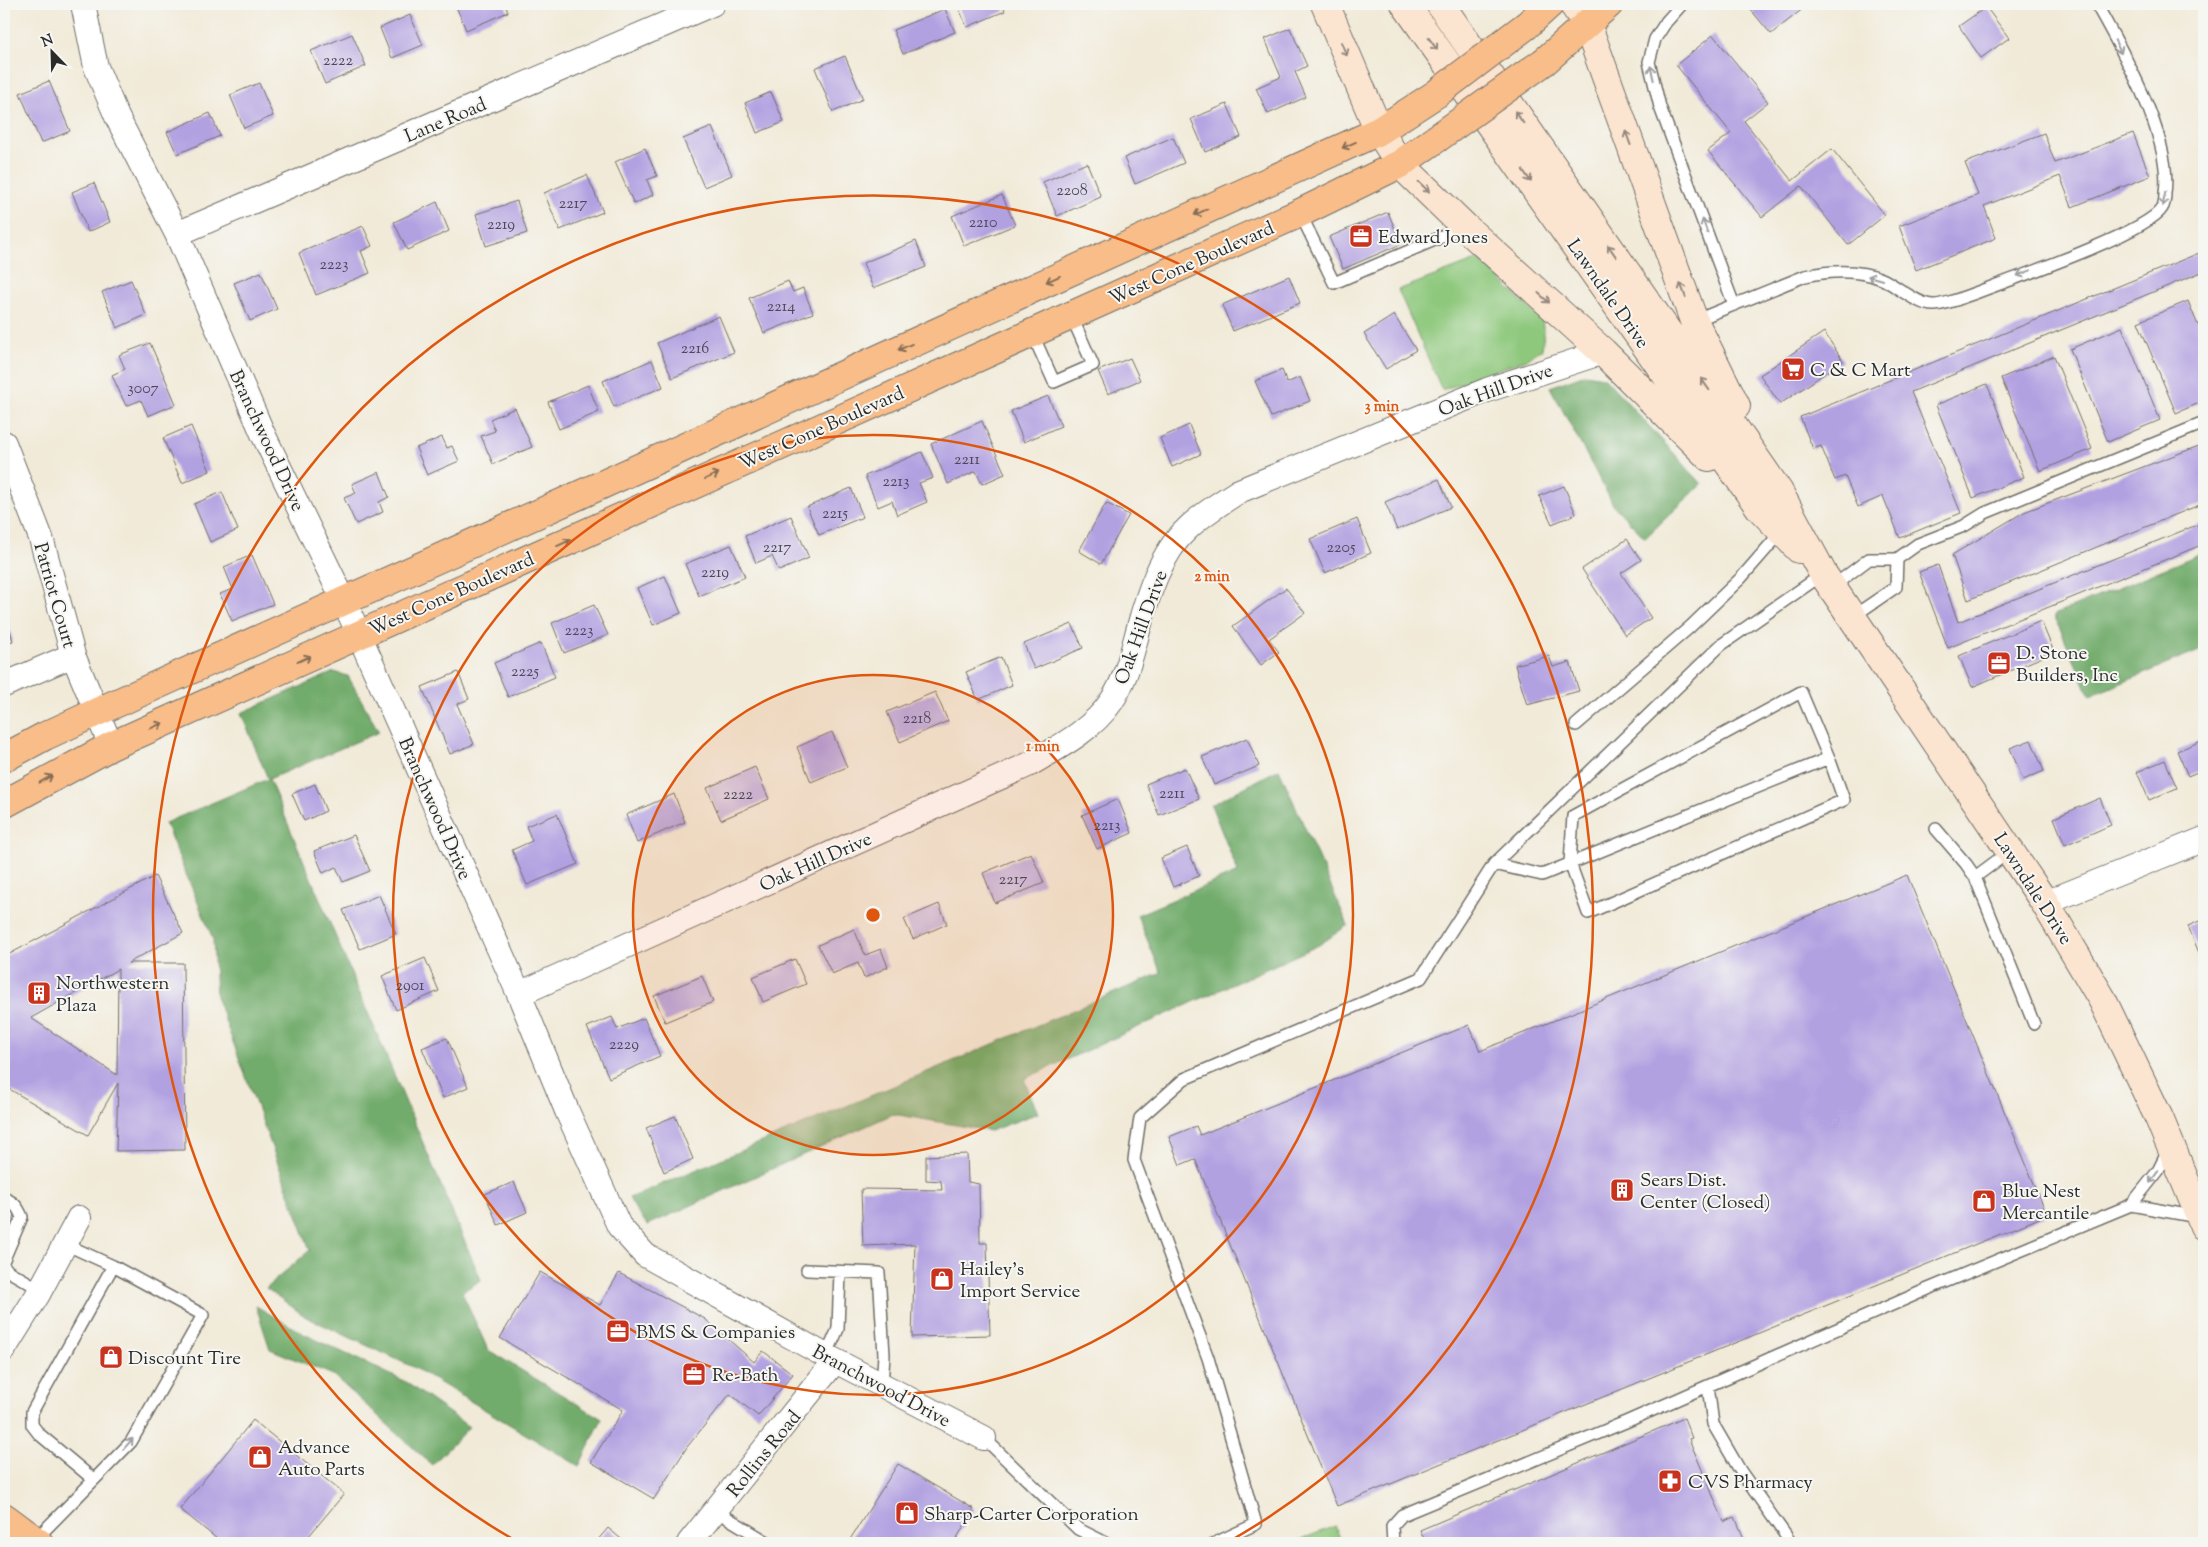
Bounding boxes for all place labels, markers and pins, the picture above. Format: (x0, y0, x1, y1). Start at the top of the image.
office icon: Edward Jones (1348, 223, 1374, 249)
place label: Edward Jones (1378, 225, 1488, 252)
supermarket icon: C & C Mart (1780, 356, 1806, 382)
place label: C & C Mart (1810, 358, 1911, 385)
place label: D. Stone Builders, Inc (2016, 641, 2118, 690)
office icon: D. Stone Builders, Inc (1986, 650, 2012, 676)
centre of rings (864, 906, 882, 924)
place label: Northwestern Plaza (56, 971, 170, 1020)
building icon: Northwestern Plaza (26, 980, 52, 1006)
place label: Sears Dist. Center (Closed) (1640, 1168, 1770, 1217)
building icon: Sears Dist. Center (Closed) (1609, 1177, 1635, 1203)
place label: Blue Nest Mercantile (2002, 1179, 2090, 1228)
shop icon: Blue Nest Mercantile (1971, 1188, 1997, 1214)
place label: Hailey's Import Service (960, 1257, 1080, 1306)
shop icon: Hailey's Import Service (929, 1266, 955, 1292)
office icon: BMS & Companies (605, 1318, 631, 1344)
place label: BMS & Companies (636, 1320, 795, 1347)
shop icon: Discount Tire (98, 1344, 124, 1370)
place label: Discount Tire (128, 1346, 241, 1373)
office icon: Re-Bath (681, 1361, 707, 1387)
place label: Re-Bath (712, 1363, 779, 1390)
place label: Advance Auto Parts (278, 1435, 365, 1484)
shop icon: Advance Auto Parts (247, 1444, 273, 1470)
pharmacy icon: CVS Pharmacy (1657, 1468, 1683, 1494)
place label: CVS Pharmacy (1688, 1470, 1813, 1497)
shop icon: Sharp-Carter Corporation (894, 1500, 920, 1526)
place label: Sharp-Carter Corporation (924, 1502, 1139, 1529)

